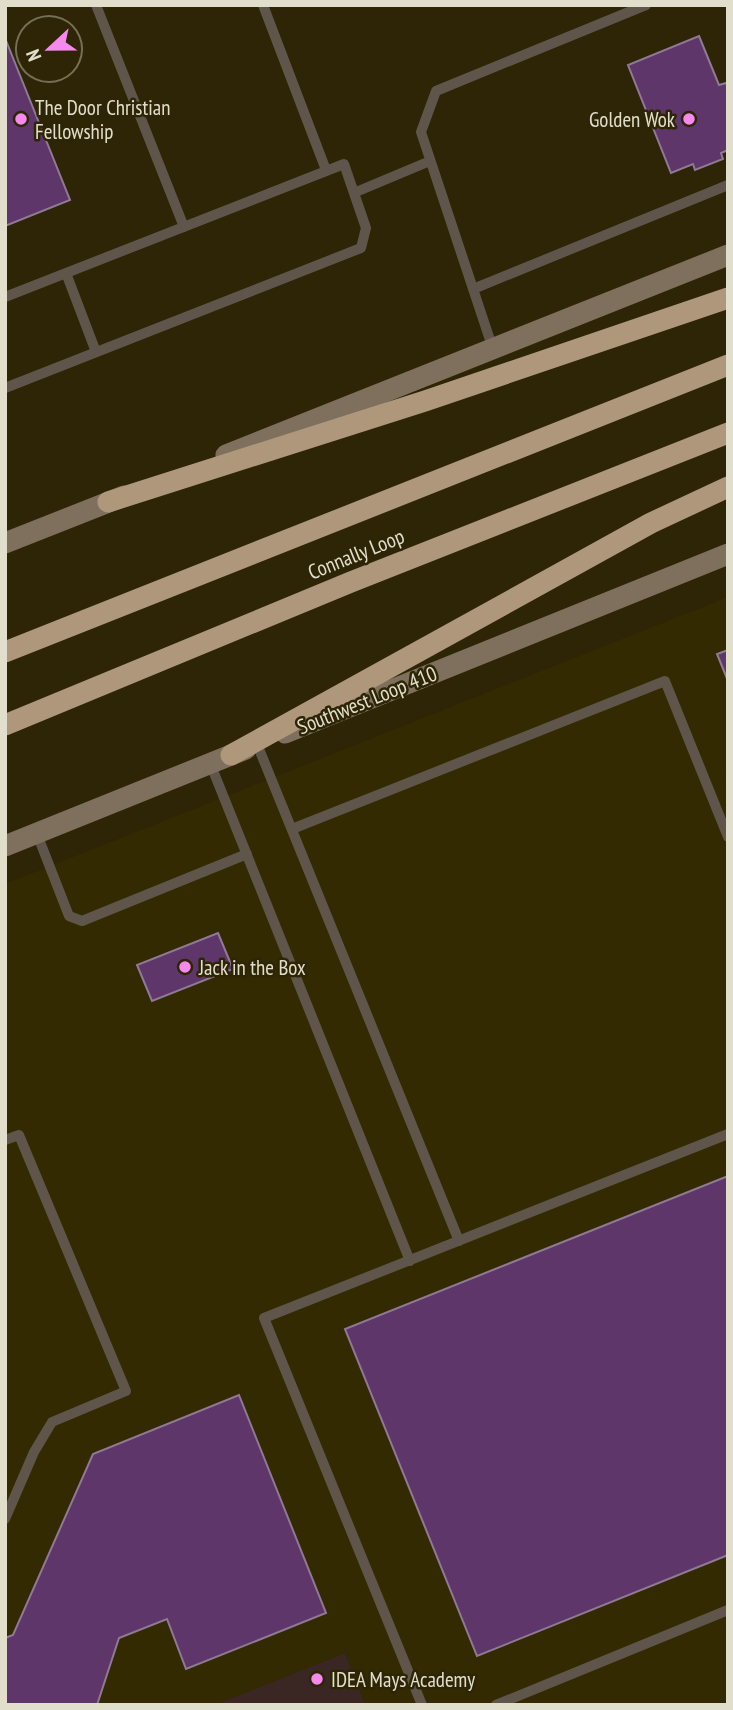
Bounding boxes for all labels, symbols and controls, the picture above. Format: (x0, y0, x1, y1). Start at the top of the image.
north arrow (14, 14, 84, 84)
text: N (20, 46, 46, 65)
place label: The Door Christian Fellowship (35, 94, 170, 145)
place label: Golden Wok (589, 106, 675, 133)
marker: The Door Christian Fellowship (13, 111, 29, 127)
marker: Golden Wok (681, 111, 697, 127)
street label: Connally Loop (304, 522, 408, 586)
street label: Southwest Loop 410 (293, 660, 441, 740)
place label: Jack in the Box (198, 954, 306, 981)
marker: Jack in the Box (177, 959, 193, 975)
place label: IDEA Mays Academy (331, 1666, 475, 1693)
marker: IDEA Mays Academy (309, 1671, 325, 1687)

